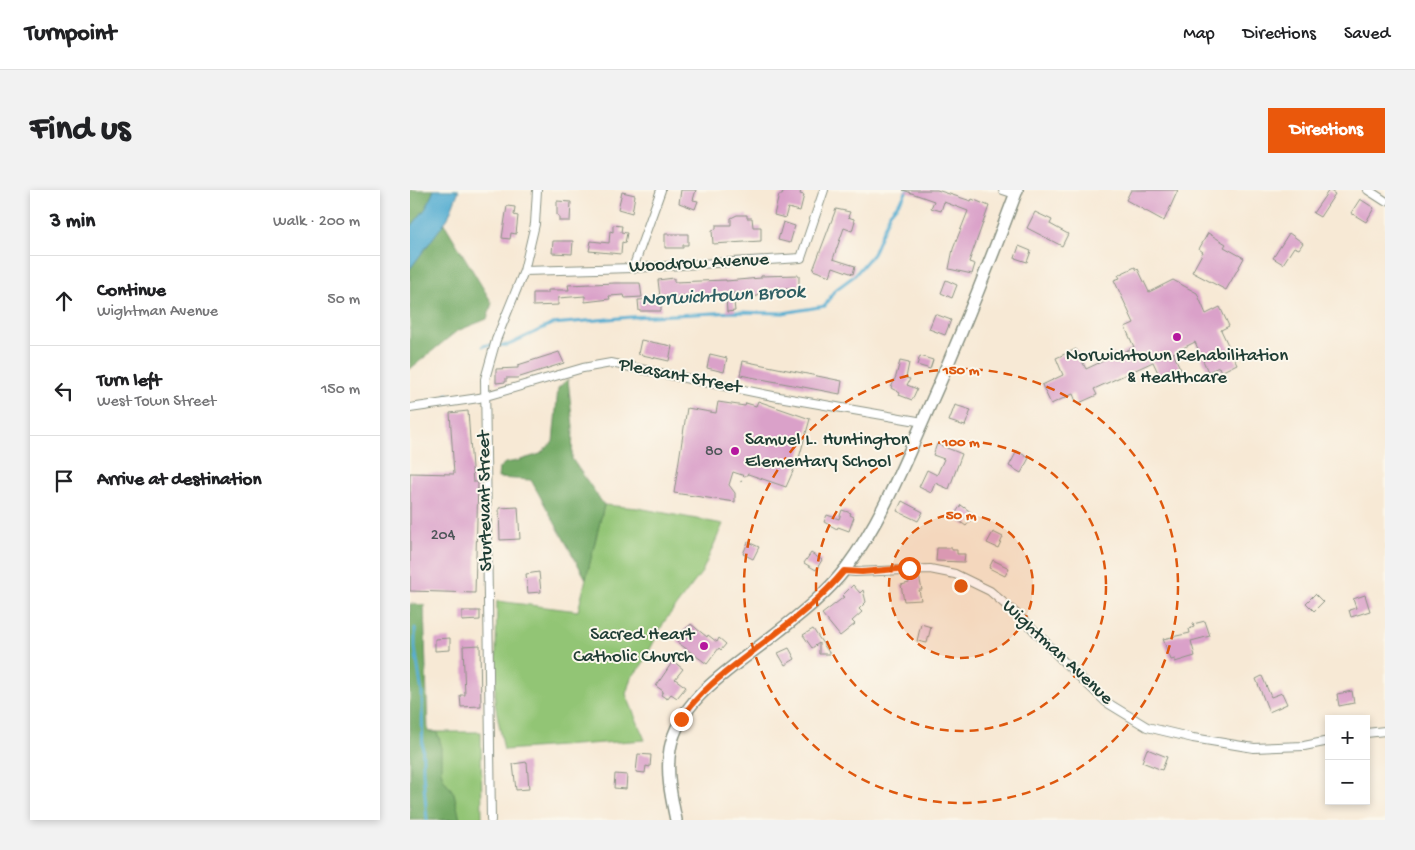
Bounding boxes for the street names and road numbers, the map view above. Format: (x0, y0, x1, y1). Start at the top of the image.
street label: Woodrow Avenue (629, 249, 770, 279)
street label: Pleasant Street (616, 354, 746, 401)
street label: Sturtevant Street (473, 428, 499, 572)
street label: Wightman Avenue (997, 596, 1118, 711)

